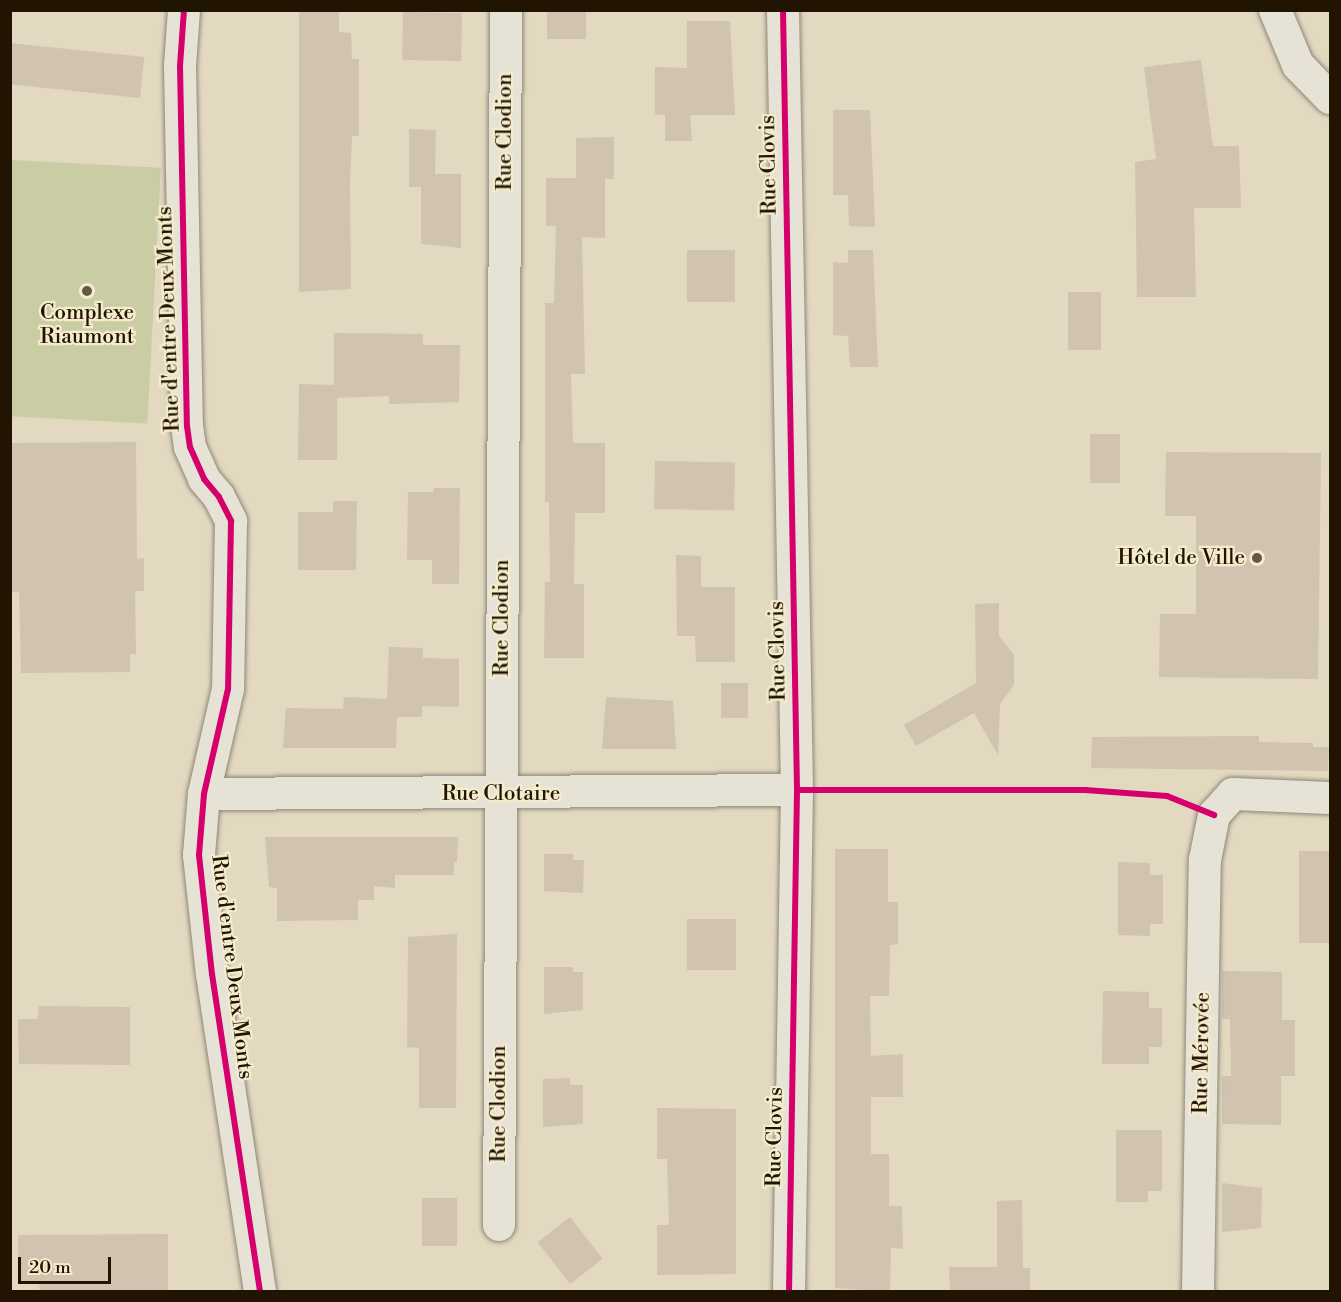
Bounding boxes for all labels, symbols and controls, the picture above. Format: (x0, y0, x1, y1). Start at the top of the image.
street label: Rue Clodion (492, 73, 518, 191)
street label: Rue Clovis (756, 115, 782, 215)
street label: Rue d'entre Deux Monts (152, 206, 186, 432)
marker: Complexe Riaumont (80, 284, 94, 298)
place label: Complexe Riaumont (40, 300, 134, 350)
place label: Hôtel de Ville (1117, 545, 1245, 571)
marker: Hôtel de Ville (1250, 551, 1264, 565)
street label: Rue Clodion (489, 559, 515, 677)
street label: Rue Clovis (765, 601, 791, 701)
street label: Rue Clotaire (442, 781, 560, 807)
street label: Rue d'entre Deux Monts (206, 853, 258, 1081)
street label: Rue Mérovée (1188, 992, 1216, 1114)
street label: Rue Clodion (486, 1045, 512, 1163)
street label: Rue Clovis (762, 1087, 788, 1187)
scale bar (21, 1245, 114, 1283)
text: 20 m (29, 1256, 71, 1279)

